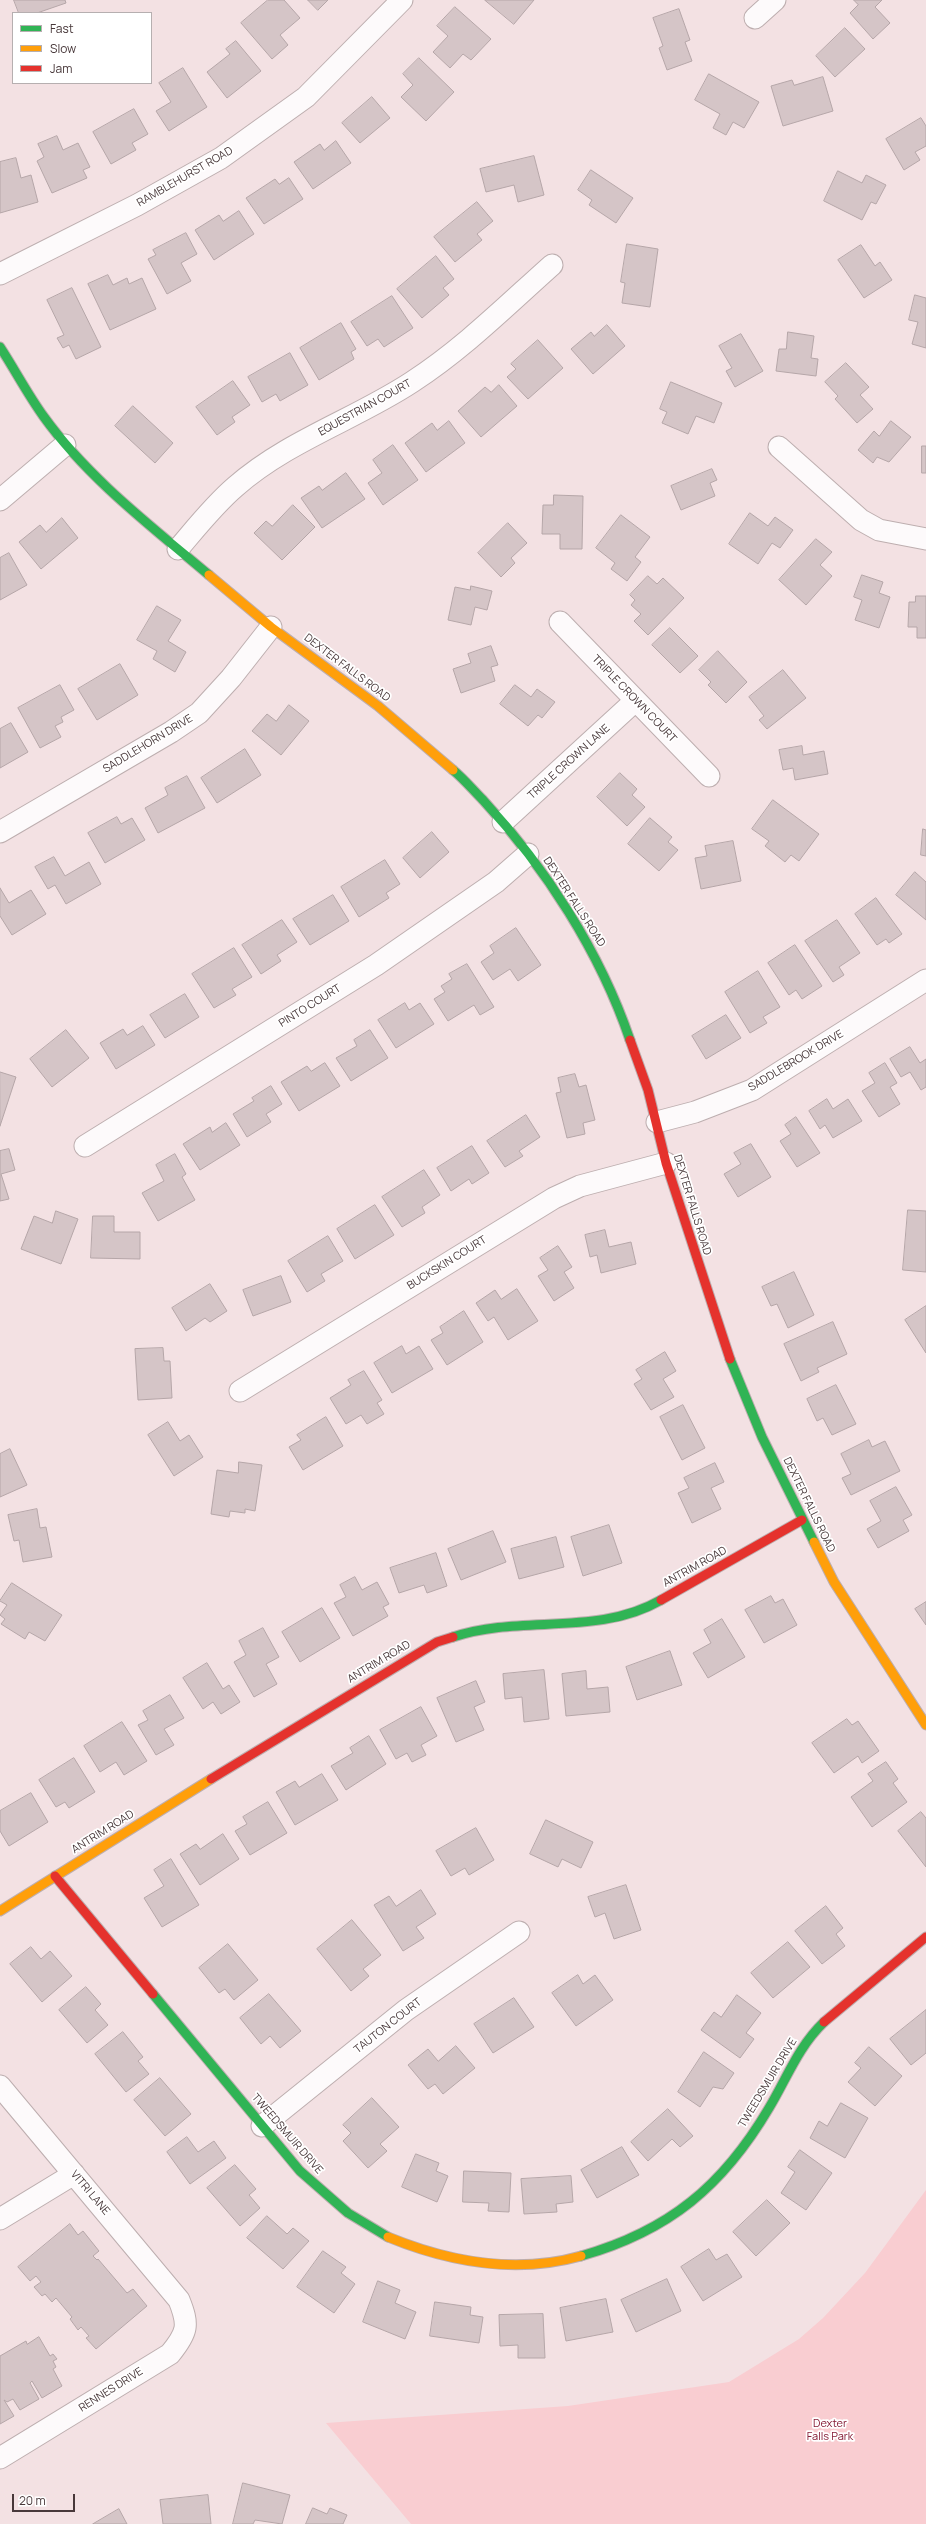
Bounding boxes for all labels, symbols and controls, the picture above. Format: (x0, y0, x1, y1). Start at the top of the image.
legend (12, 12, 152, 84)
text: Fast (50, 20, 74, 37)
text: Slow (50, 40, 76, 57)
text: Jam (50, 60, 72, 77)
street label: RAMBLEHURST ROAD (135, 144, 235, 210)
street label: EQUESTRIAN COURT (316, 377, 414, 439)
street label: DEXTER FALLS ROAD (301, 631, 393, 705)
street label: TRIPLE CROWN COURT (589, 653, 679, 745)
street label: SADDLEHORN DRIVE (101, 712, 195, 776)
street label: TRIPLE CROWN LANE (525, 722, 613, 802)
street label: DEXTER FALLS ROAD (540, 855, 608, 949)
street label: PINTO COURT (277, 982, 343, 1030)
street label: SADDLEBROOK DRIVE (746, 1027, 846, 1095)
street label: DEXTER FALLS ROAD (670, 1153, 714, 1257)
street label: BUCKSKIN COURT (405, 1233, 489, 1293)
street label: DEXTER FALLS ROAD (780, 1455, 838, 1555)
street label: ANTRIM ROAD (661, 1544, 729, 1590)
street label: ANTRIM ROAD (345, 1638, 413, 1686)
street label: ANTRIM ROAD (69, 1808, 137, 1856)
street label: TAUTON COURT (352, 1996, 424, 2056)
street label: TWEEDSMUIR DRIVE (736, 2036, 800, 2130)
street label: TWEEDSMUIR DRIVE (249, 2091, 325, 2177)
street label: VITRI LANE (68, 2168, 112, 2218)
street label: RENNES DRIVE (77, 2365, 145, 2415)
park label: Dexter Falls Park (807, 2417, 853, 2443)
scale bar (14, 2486, 77, 2512)
text: 20 m (19, 2492, 46, 2509)

